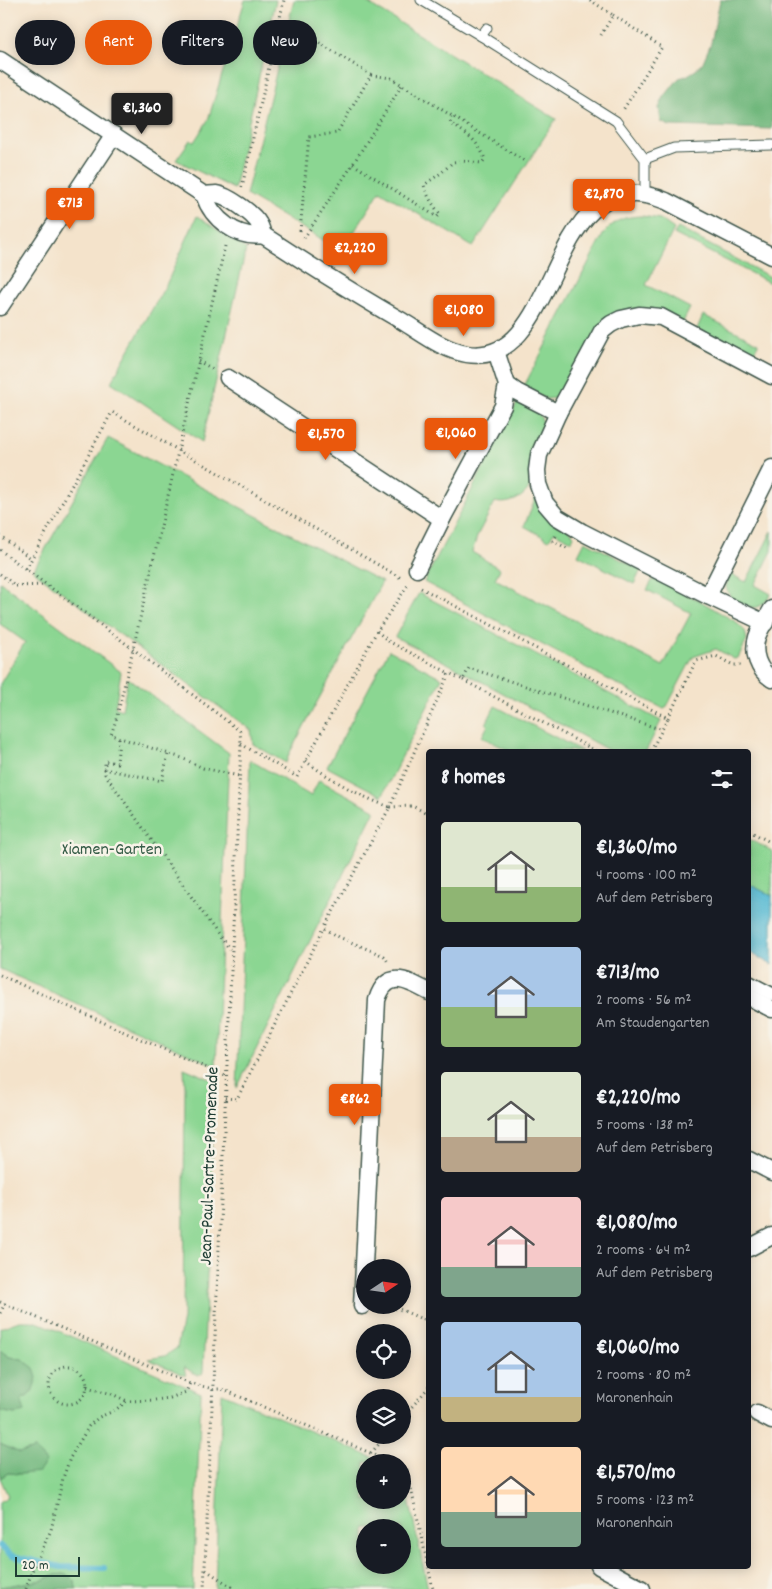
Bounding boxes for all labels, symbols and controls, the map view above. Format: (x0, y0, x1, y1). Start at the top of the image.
chip: Buy (15, 20, 75, 65)
chip: Rent (85, 20, 152, 65)
chip: Filters (162, 20, 243, 65)
chip: New (253, 20, 317, 65)
pin: €1,360 (101, 92, 183, 135)
text: €1,360 (122, 97, 162, 120)
pin: €2,870 (563, 178, 645, 221)
text: €2,870 (584, 183, 624, 206)
pin: €713 (40, 188, 100, 230)
text: €713 (57, 192, 83, 215)
pin: €2,220 (314, 232, 396, 275)
text: €2,220 (334, 237, 376, 260)
pin: €1,080 (423, 294, 505, 337)
text: €1,080 (444, 299, 484, 322)
pin: €1,570 (285, 418, 367, 461)
pin: €1,060 (415, 418, 497, 460)
text: €1,060 (436, 422, 476, 445)
text: €1,570 (307, 423, 345, 446)
text: 8 homes (441, 764, 506, 794)
icon: filters (708, 765, 736, 793)
text: €1,360/mo (596, 834, 677, 864)
park label: Xiamen-Garten (62, 838, 162, 863)
icon: home (481, 842, 541, 902)
text: 4 rooms · 100 m² (596, 864, 697, 887)
text: Auf dem Petrisberg (596, 887, 713, 910)
text: €713/mo (596, 959, 659, 989)
icon: home (481, 967, 541, 1027)
text: 2 rooms · 56 m² (596, 989, 691, 1012)
text: Am Staudengarten (596, 1012, 709, 1035)
street label: Jean-Paul-Sartre-Promenade (195, 1066, 226, 1266)
pin: €862 (325, 1084, 385, 1126)
text: €2,220/mo (596, 1084, 680, 1114)
text: €862 (340, 1088, 370, 1111)
icon: home (481, 1092, 541, 1152)
text: 5 rooms · 138 m² (596, 1114, 693, 1137)
text: Auf dem Petrisberg (596, 1137, 713, 1160)
text: €1,080/mo (596, 1209, 677, 1239)
icon: home (481, 1217, 541, 1277)
text: 2 rooms · 64 m² (596, 1239, 691, 1262)
north arrow (356, 1259, 411, 1314)
map controls (356, 1259, 411, 1574)
text: Auf dem Petrisberg (596, 1262, 713, 1285)
button: locate (356, 1324, 411, 1379)
text: €1,060/mo (596, 1334, 679, 1364)
icon: home (481, 1342, 541, 1402)
text: 2 rooms · 80 m² (596, 1364, 691, 1387)
text: Maronenhain (596, 1387, 673, 1410)
button: layers (356, 1389, 411, 1444)
button: + (356, 1454, 411, 1509)
text: €1,570/mo (596, 1459, 675, 1489)
icon: home (481, 1467, 541, 1527)
text: 5 rooms · 123 m² (596, 1489, 694, 1512)
text: Maronenhain (596, 1512, 673, 1535)
button: − (356, 1519, 411, 1574)
scale bar (15, 1554, 80, 1577)
text: 20 m (22, 1556, 49, 1576)

